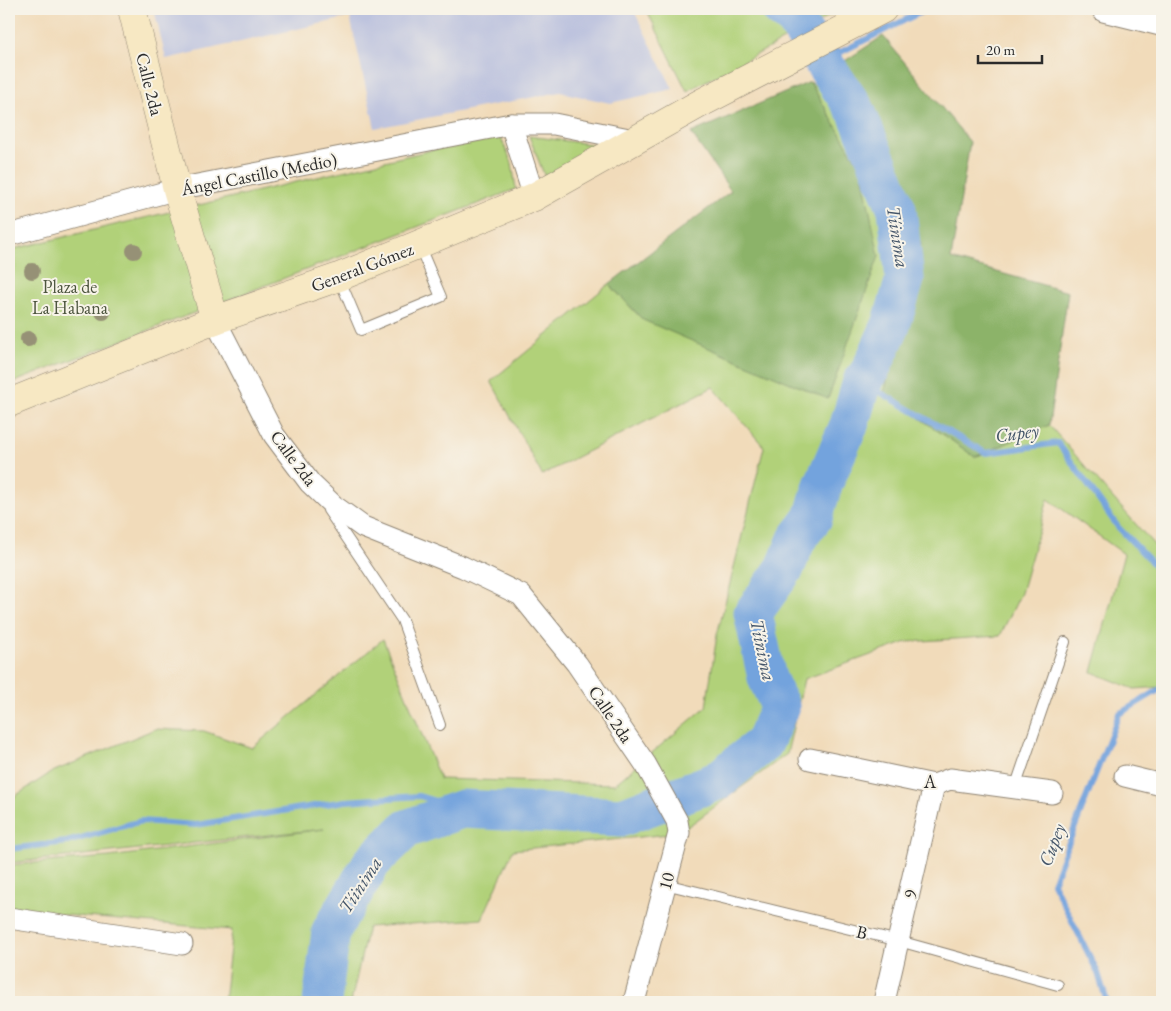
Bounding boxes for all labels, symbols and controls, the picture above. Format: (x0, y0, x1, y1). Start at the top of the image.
scale bar (978, 32, 1042, 64)
text: 20 m (986, 40, 1015, 59)
street label: Calle 2da (131, 50, 169, 119)
street label: Ángel Castillo (Medio) (178, 148, 339, 201)
water label: Tíinima (881, 204, 915, 270)
street label: General Gómez (308, 237, 417, 297)
park label: Plaza de La Habana (32, 275, 109, 319)
water label: Cupey (994, 418, 1041, 448)
street label: Calle 2da (266, 425, 323, 491)
water label: Tíinima (744, 617, 782, 683)
street label: Calle 2da (584, 681, 639, 748)
street label: A (923, 770, 937, 793)
water label: Cupey (1032, 820, 1072, 870)
water label: Tíinima (333, 852, 387, 918)
street label: 10 (653, 869, 679, 892)
street label: 9 (898, 887, 922, 901)
street label: B (854, 920, 870, 944)

